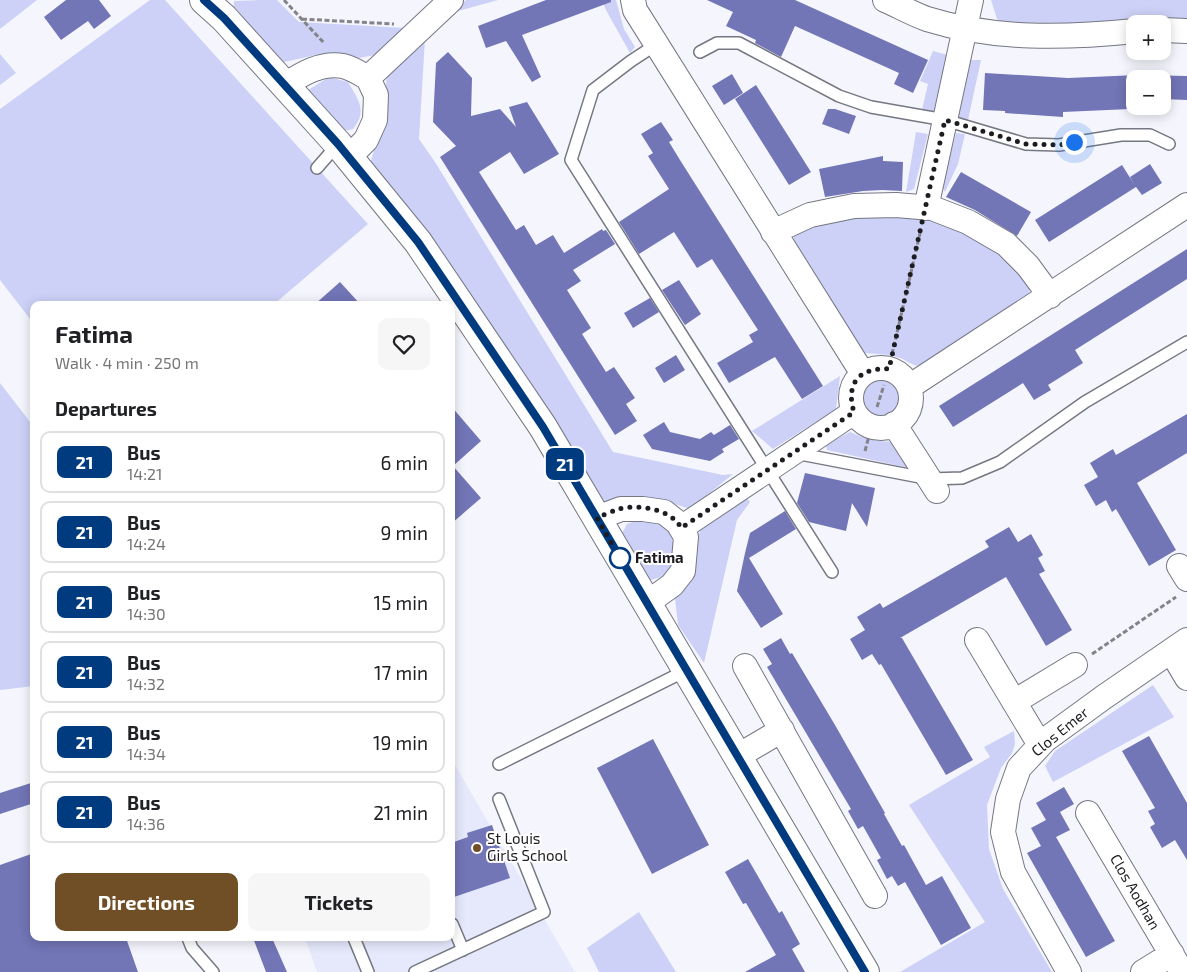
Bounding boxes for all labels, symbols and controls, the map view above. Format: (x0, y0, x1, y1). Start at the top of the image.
map controls (1126, 15, 1171, 115)
button: + (1126, 15, 1171, 60)
button: − (1126, 70, 1171, 115)
your location (1062, 130, 1087, 155)
button: heart (378, 318, 430, 370)
text: Fatima (55, 319, 133, 348)
text: Walk · 4 min · 250 m (55, 353, 199, 372)
text: Departures (55, 397, 157, 420)
text: Bus (127, 441, 161, 464)
line badge: 21 (542, 448, 588, 480)
text: 21 (75, 451, 94, 473)
text: 6 min (380, 451, 428, 474)
text: 21 (556, 453, 574, 475)
text: 14:21 (127, 464, 162, 483)
text: Bus (127, 511, 161, 534)
text: 21 (75, 521, 94, 543)
text: 9 min (380, 521, 428, 544)
text: 14:24 (127, 534, 166, 553)
marker: Fatima (609, 547, 631, 569)
place label: Fatima (635, 548, 684, 566)
text: Bus (127, 581, 161, 604)
text: 21 (75, 591, 94, 613)
text: 15 min (374, 591, 428, 614)
text: 14:30 (127, 604, 166, 623)
text: Bus (127, 651, 161, 674)
text: 21 (75, 661, 94, 683)
text: 17 min (374, 661, 428, 684)
text: 14:32 (127, 674, 165, 693)
street label: Clos Emer (1027, 703, 1092, 760)
text: Bus (127, 721, 161, 744)
text: 21 (75, 731, 94, 753)
text: 19 min (373, 731, 428, 754)
text: 14:34 (127, 744, 166, 763)
text: Bus (127, 791, 161, 814)
text: 21 (75, 801, 94, 823)
text: 21 min (373, 801, 428, 824)
text: 14:36 (127, 814, 165, 833)
place label: St Louis Girls School (487, 829, 568, 864)
marker: St Louis Girls School (471, 842, 483, 854)
street label: Clos Aodhan (1107, 851, 1165, 932)
button: Directions (55, 873, 238, 931)
button: Tickets (248, 873, 430, 931)

